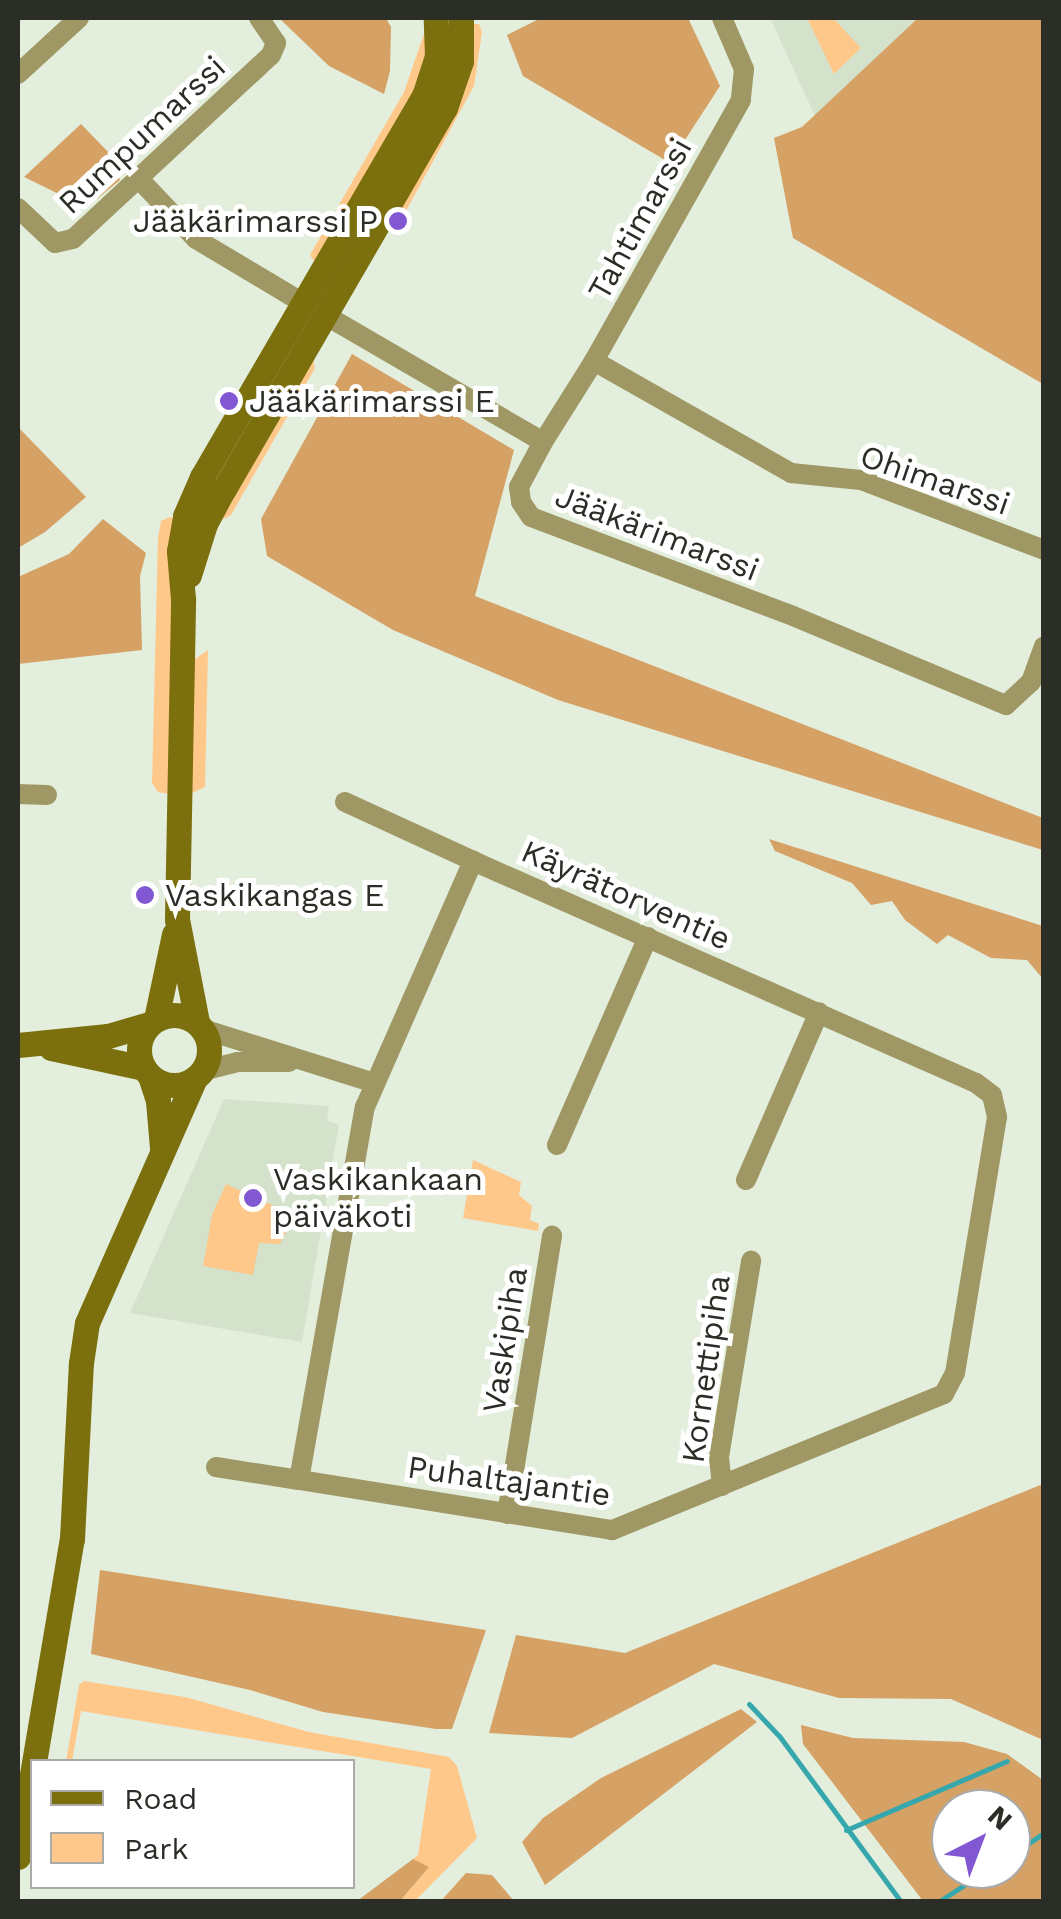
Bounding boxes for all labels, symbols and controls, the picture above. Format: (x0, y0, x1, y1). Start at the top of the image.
street label: Rumpumarssi (51, 48, 233, 222)
street label: Tahtimarssi (580, 131, 700, 307)
place label: Jääkärimarssi P (133, 202, 378, 240)
marker: Jääkärimarssi P (387, 210, 409, 232)
place label: Jääkärimarssi E (249, 382, 495, 420)
marker: Jääkärimarssi E (218, 390, 240, 412)
street label: Ohimarssi (855, 437, 1015, 523)
street label: Jääkärimarssi (550, 477, 764, 589)
street label: Käyrätorventie (515, 832, 737, 958)
place label: Vaskikangas E (165, 876, 385, 914)
marker: Vaskikangas E (134, 884, 156, 906)
place label: Vaskikankaan päiväkoti (273, 1161, 483, 1236)
marker: Vaskikankaan päiväkoti (242, 1187, 264, 1209)
street label: Vaskipiha (475, 1264, 535, 1416)
street label: Kornettipiha (674, 1273, 738, 1465)
street label: Puhaltajantie (405, 1448, 613, 1514)
legend (30, 1759, 355, 1889)
text: Road (124, 1781, 197, 1816)
north arrow (931, 1789, 1031, 1889)
text: N (981, 1799, 1019, 1837)
text: Park (124, 1831, 189, 1866)

